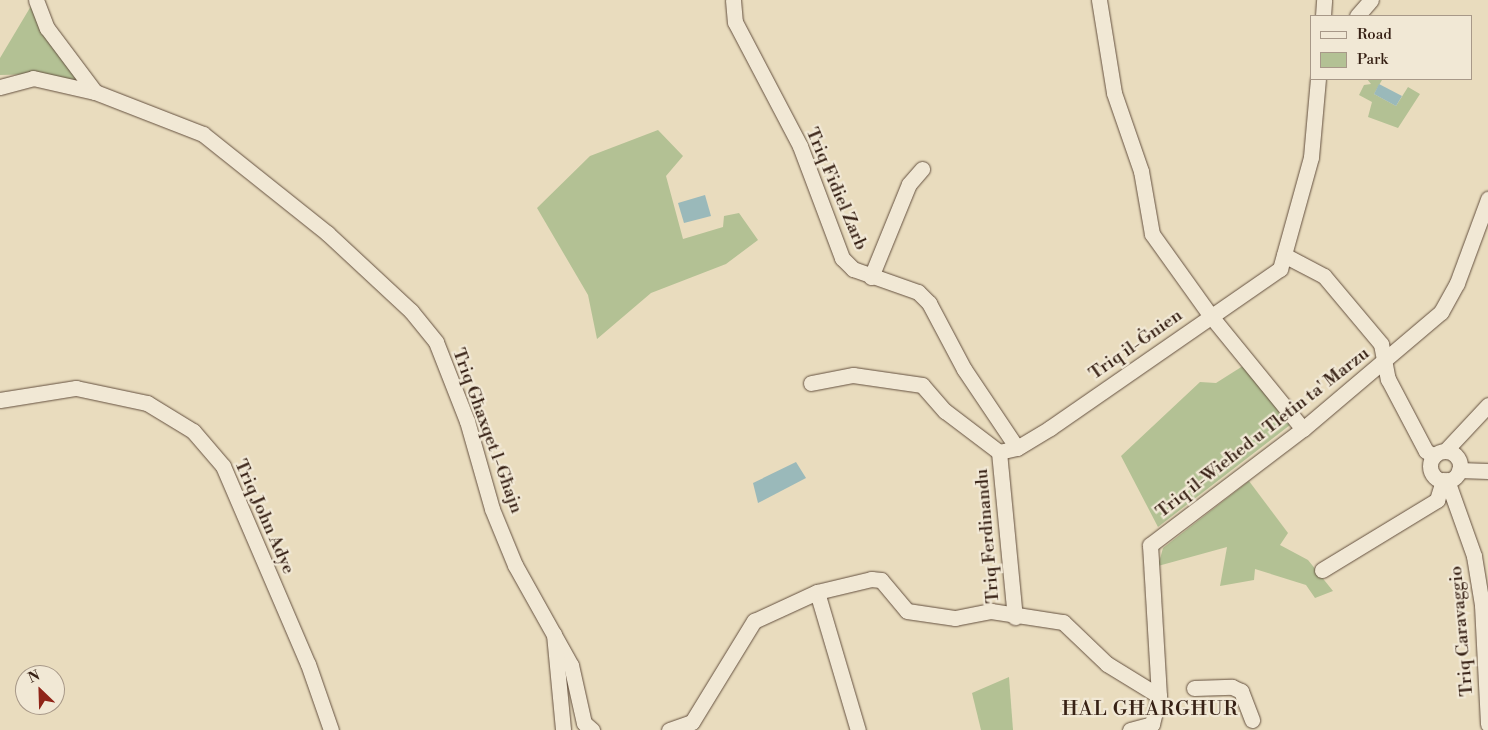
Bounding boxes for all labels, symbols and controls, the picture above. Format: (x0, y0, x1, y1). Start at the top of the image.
legend (1310, 15, 1473, 80)
text: Road (1357, 25, 1392, 44)
text: Park (1357, 50, 1388, 69)
street label: Triq Fidiel Zarb (801, 125, 871, 253)
street label: Triq il-Ġnien (1085, 305, 1187, 385)
street label: Triq il-Wieħed u Tletin ta' Marzu (1152, 343, 1374, 523)
street label: Triq Għaxqet l-Għajn (447, 346, 527, 516)
street label: Triq John Adye (229, 456, 299, 578)
street label: Triq Ferdinandu (971, 468, 1005, 604)
street label: Triq Caravaggio (1446, 565, 1478, 697)
north arrow (15, 665, 65, 715)
text: N (26, 667, 43, 688)
district label: ĦAL GĦARGĦUR (1060, 697, 1240, 721)

